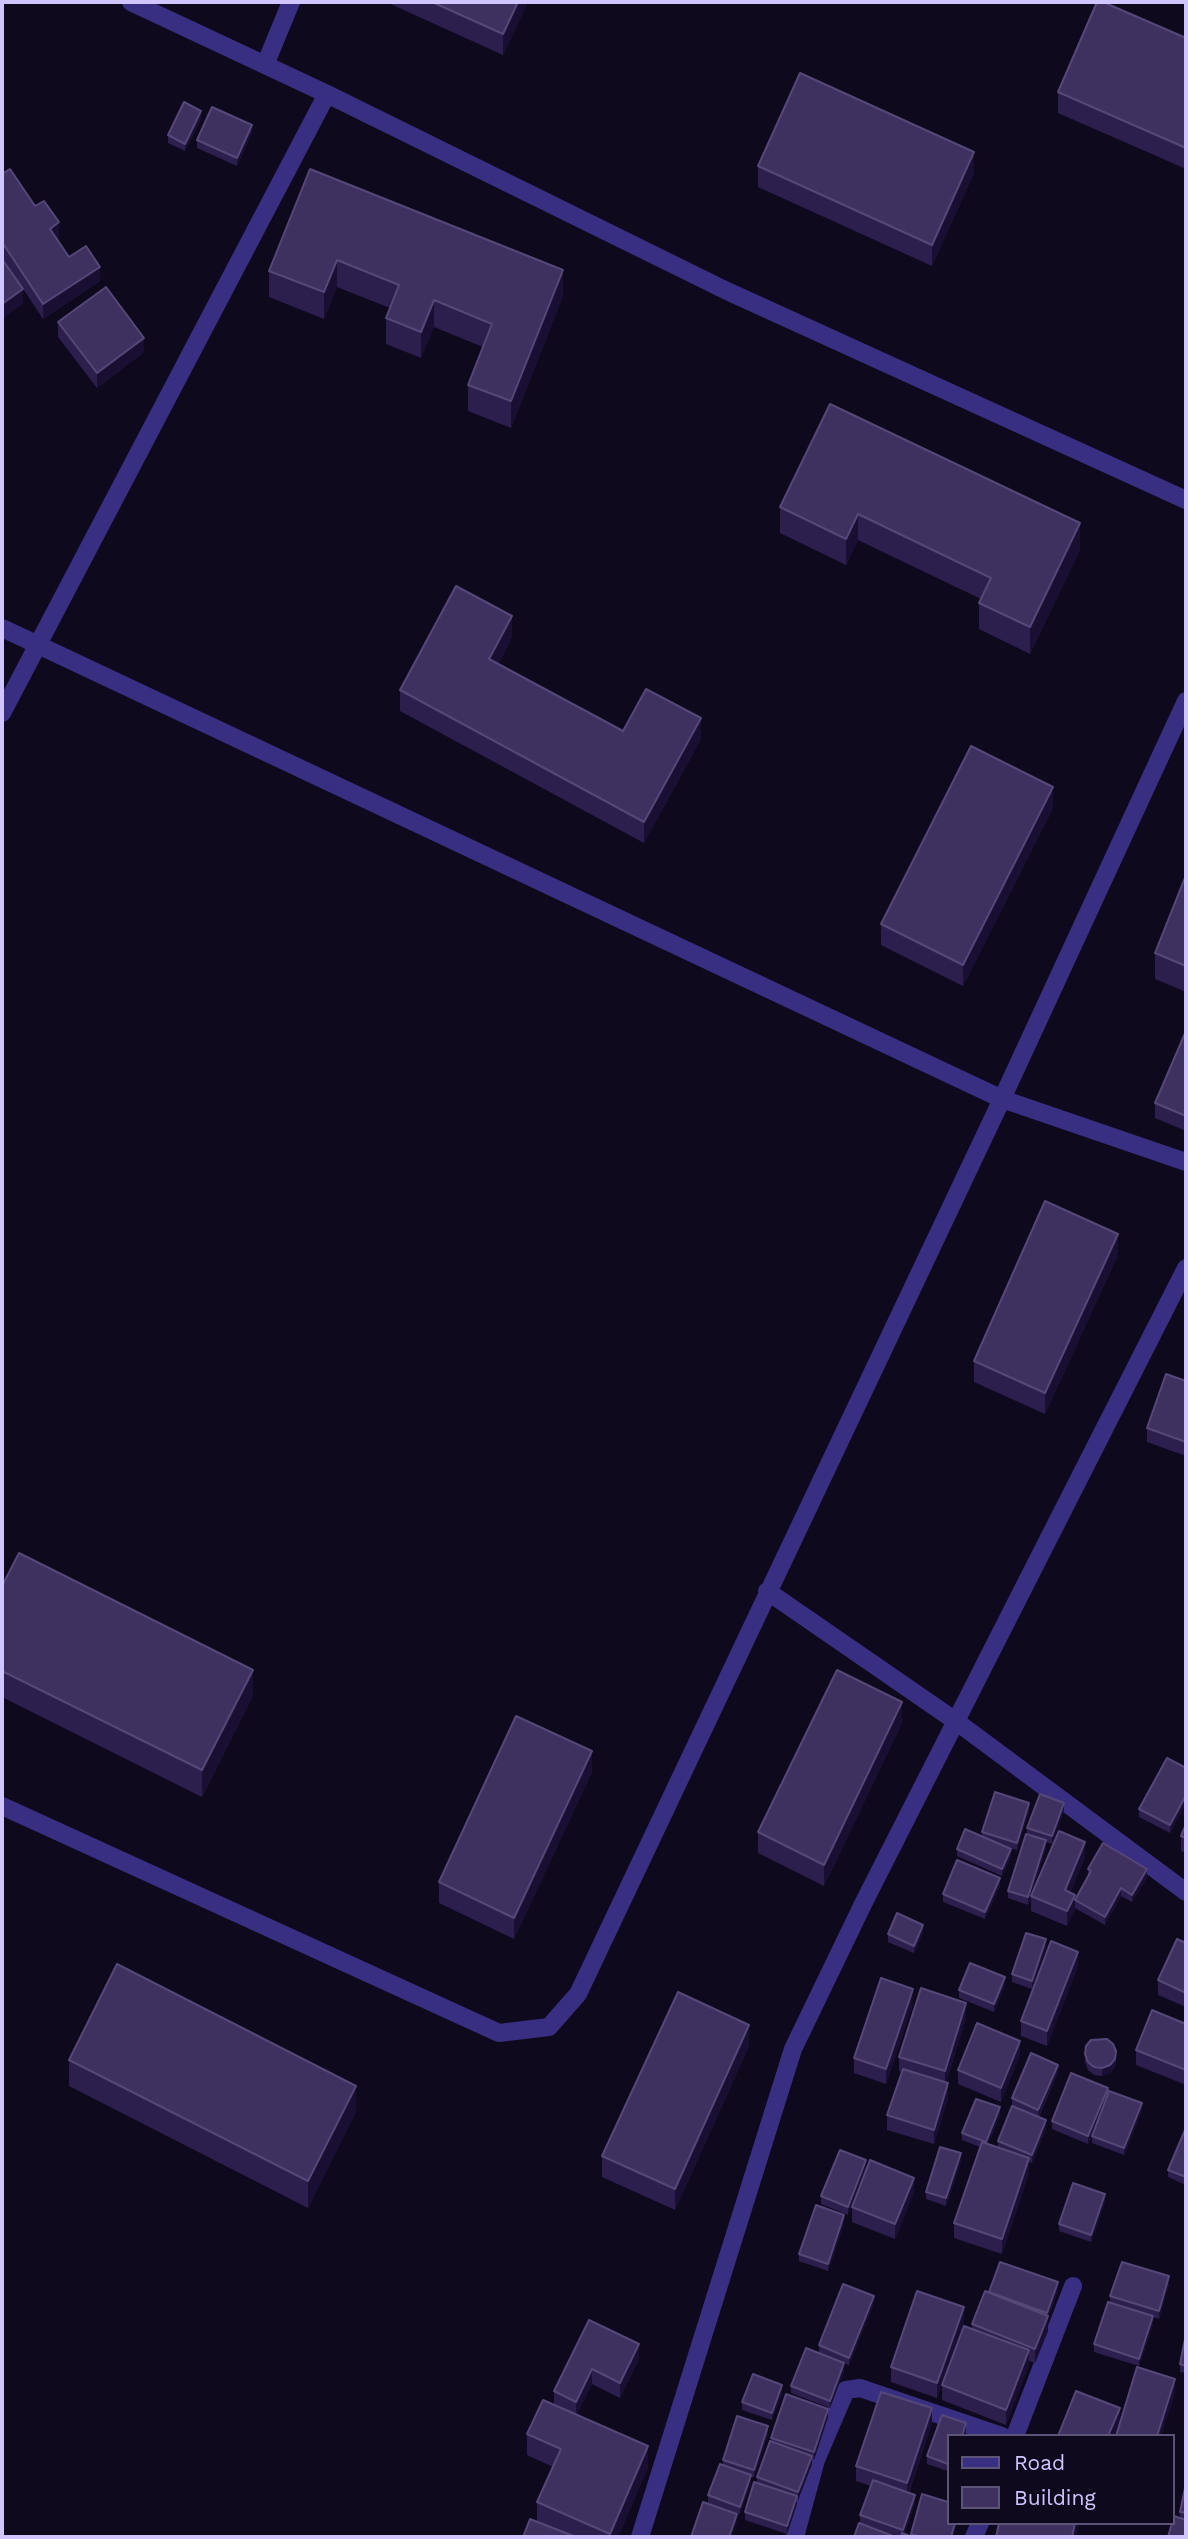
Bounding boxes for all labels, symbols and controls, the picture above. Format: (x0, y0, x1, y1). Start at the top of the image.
legend (946, 2434, 1174, 2525)
text: Road (1014, 2450, 1065, 2475)
text: Building (1014, 2485, 1096, 2510)

